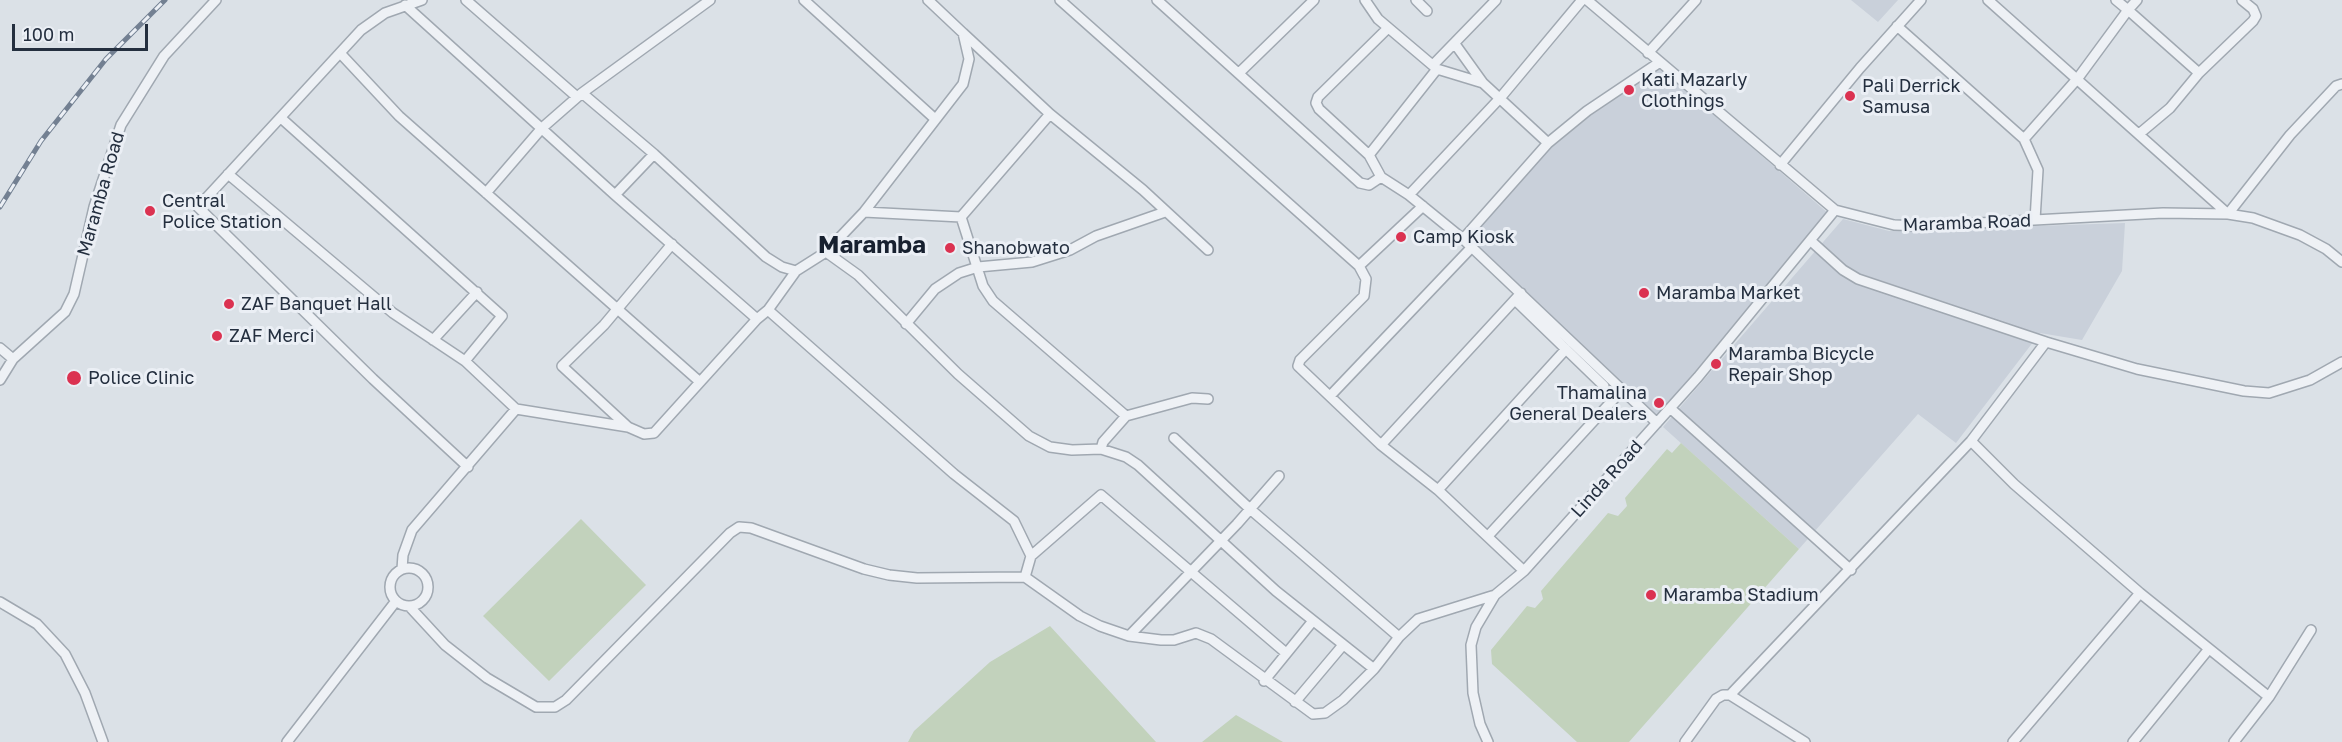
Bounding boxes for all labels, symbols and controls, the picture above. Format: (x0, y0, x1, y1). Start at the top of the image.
scale bar (15, 12, 152, 50)
text: 100 m (23, 23, 74, 45)
place label: Kati Mazarly Clothings (1641, 69, 1747, 112)
place label: Pali Derrick Samusa (1862, 75, 1961, 118)
marker: Kati Mazarly Clothings (1622, 83, 1636, 97)
marker: Pali Derrick Samusa (1843, 89, 1857, 103)
street label: Maramba Road (73, 129, 129, 259)
place label: Central Police Station (162, 190, 282, 232)
marker: Central Police Station (143, 204, 157, 218)
street label: Maramba Road (1902, 210, 2032, 236)
place label: Camp Kiosk (1413, 226, 1515, 248)
marker: Camp Kiosk (1394, 230, 1408, 244)
district label: Maramba (818, 231, 926, 259)
place label: Shanobwato (962, 237, 1070, 259)
marker: Shanobwato (943, 241, 957, 255)
place label: Maramba Market (1656, 282, 1800, 304)
marker: Maramba Market (1637, 286, 1651, 300)
place label: ZAF Banquet Hall (241, 293, 392, 315)
marker: ZAF Banquet Hall (222, 297, 236, 311)
place label: ZAF Merci (229, 325, 314, 347)
marker: ZAF Merci (210, 329, 224, 343)
place label: Maramba Bicycle Repair Shop (1728, 343, 1874, 386)
marker: Maramba Bicycle Repair Shop (1709, 357, 1723, 371)
place label: Police Clinic (88, 367, 194, 389)
marker: Police Clinic (65, 369, 83, 387)
place label: Thamalina General Dealers (1509, 382, 1647, 424)
marker: Thamalina General Dealers (1652, 396, 1666, 410)
street label: Linda Road (1567, 436, 1647, 522)
place label: Maramba Stadium (1663, 584, 1819, 606)
marker: Maramba Stadium (1644, 588, 1658, 602)

